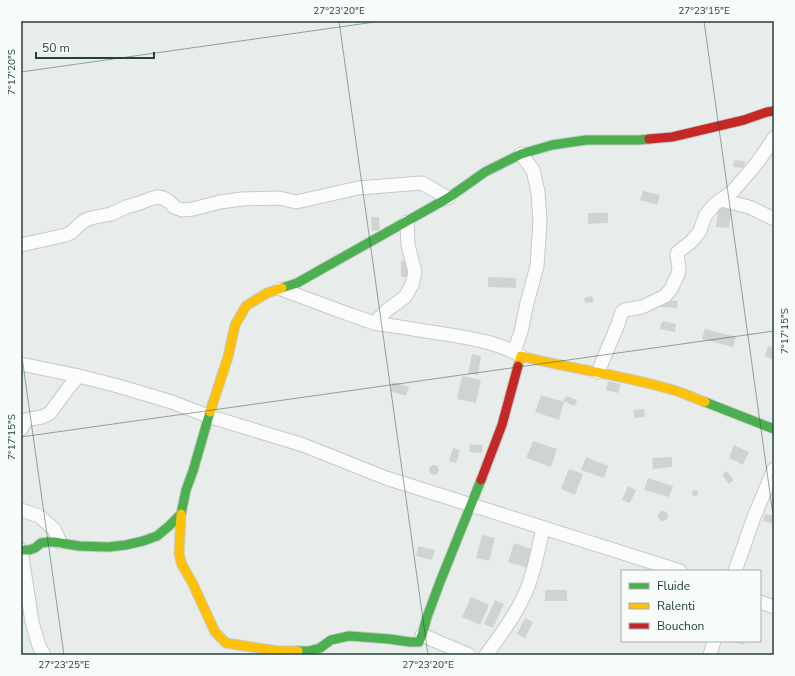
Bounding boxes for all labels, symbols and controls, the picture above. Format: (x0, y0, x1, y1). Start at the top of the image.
text: 27°23'20"E (313, 4, 365, 18)
text: 27°23'15"E (678, 4, 730, 18)
scale bar (36, 34, 154, 60)
text: 50 m (42, 40, 70, 56)
text: 7°17'20"S (5, 49, 19, 95)
text: 7°17'15"S (778, 308, 792, 354)
text: 7°17'15"S (5, 414, 19, 460)
legend (621, 570, 761, 642)
text: Fluide (657, 578, 690, 594)
text: Ralenti (657, 598, 695, 614)
text: Bouchon (657, 618, 704, 634)
text: 27°23'25"E (38, 658, 90, 672)
text: 27°23'20"E (402, 658, 454, 672)

